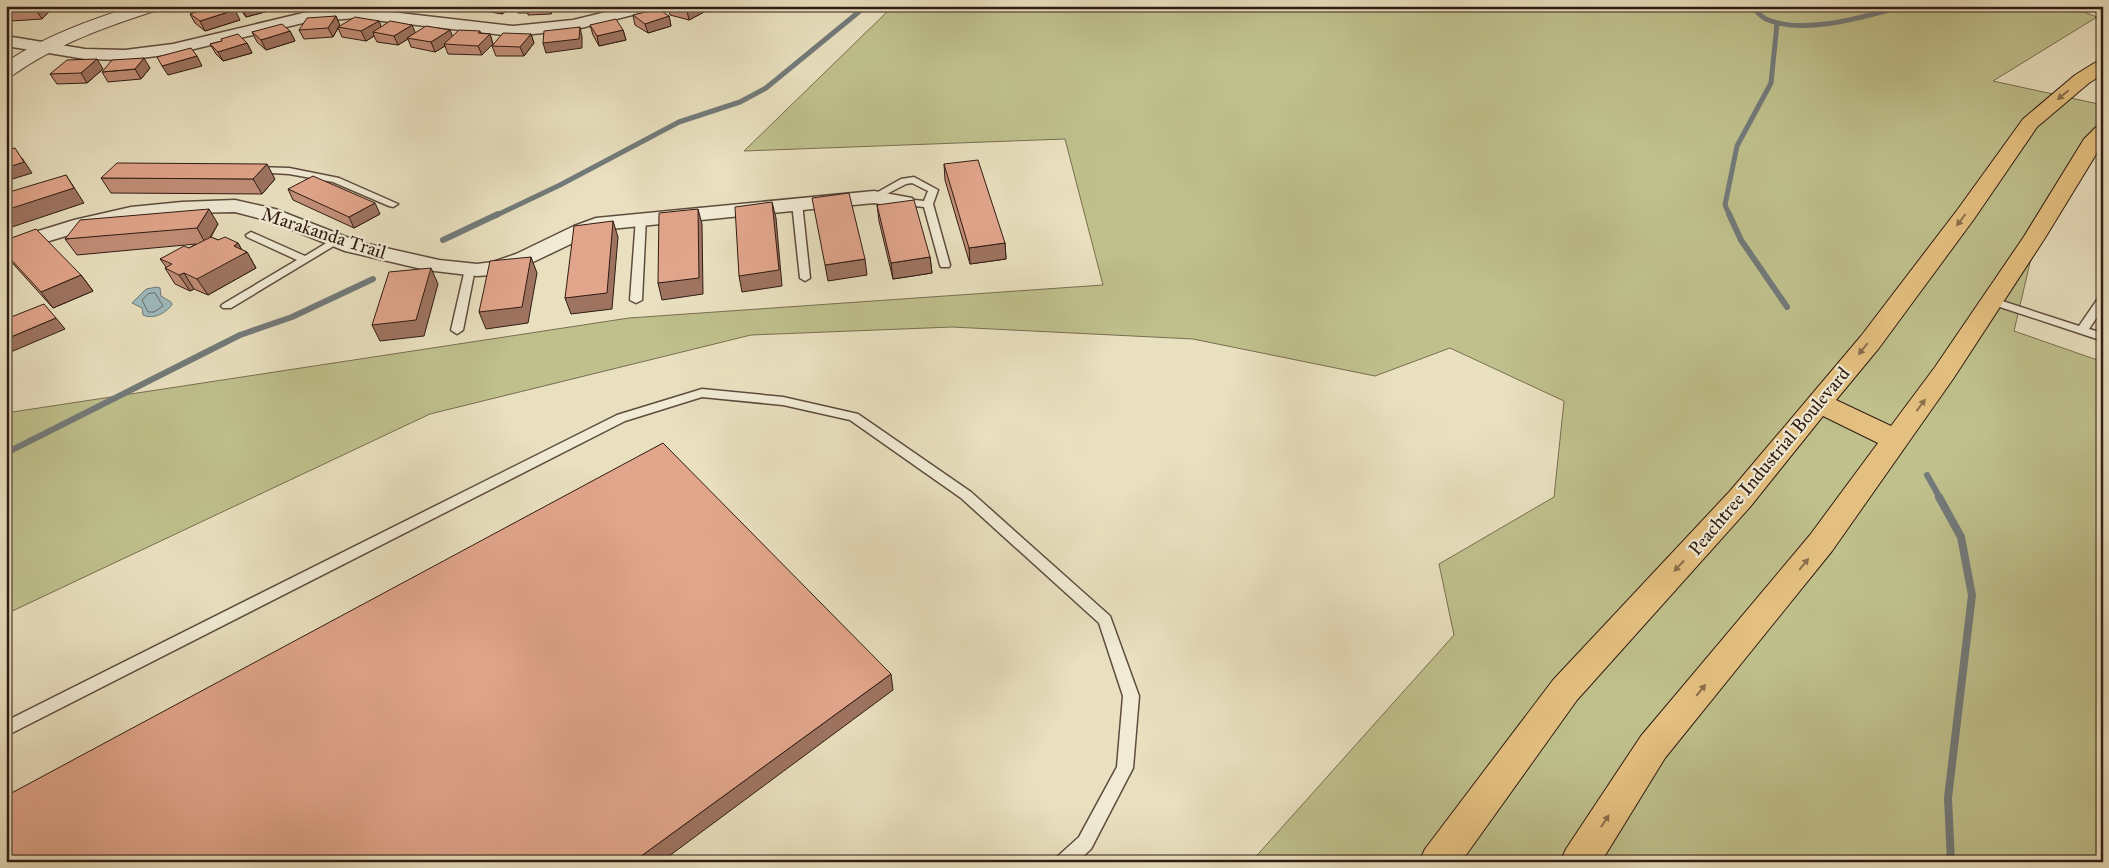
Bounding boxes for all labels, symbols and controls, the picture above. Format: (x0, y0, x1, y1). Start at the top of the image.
one-way arrow (2057, 89, 2070, 100)
street label: Marakanda Trail (259, 202, 390, 264)
one-way arrow (1956, 213, 1967, 226)
one-way arrow (1858, 343, 1869, 356)
street label: Peachtree Industrial Boulevard (1683, 362, 1855, 560)
one-way arrow (1916, 398, 1926, 412)
one-way arrow (1798, 558, 1809, 571)
one-way arrow (1673, 560, 1685, 572)
one-way arrow (1695, 683, 1706, 696)
one-way arrow (1601, 814, 1610, 828)

